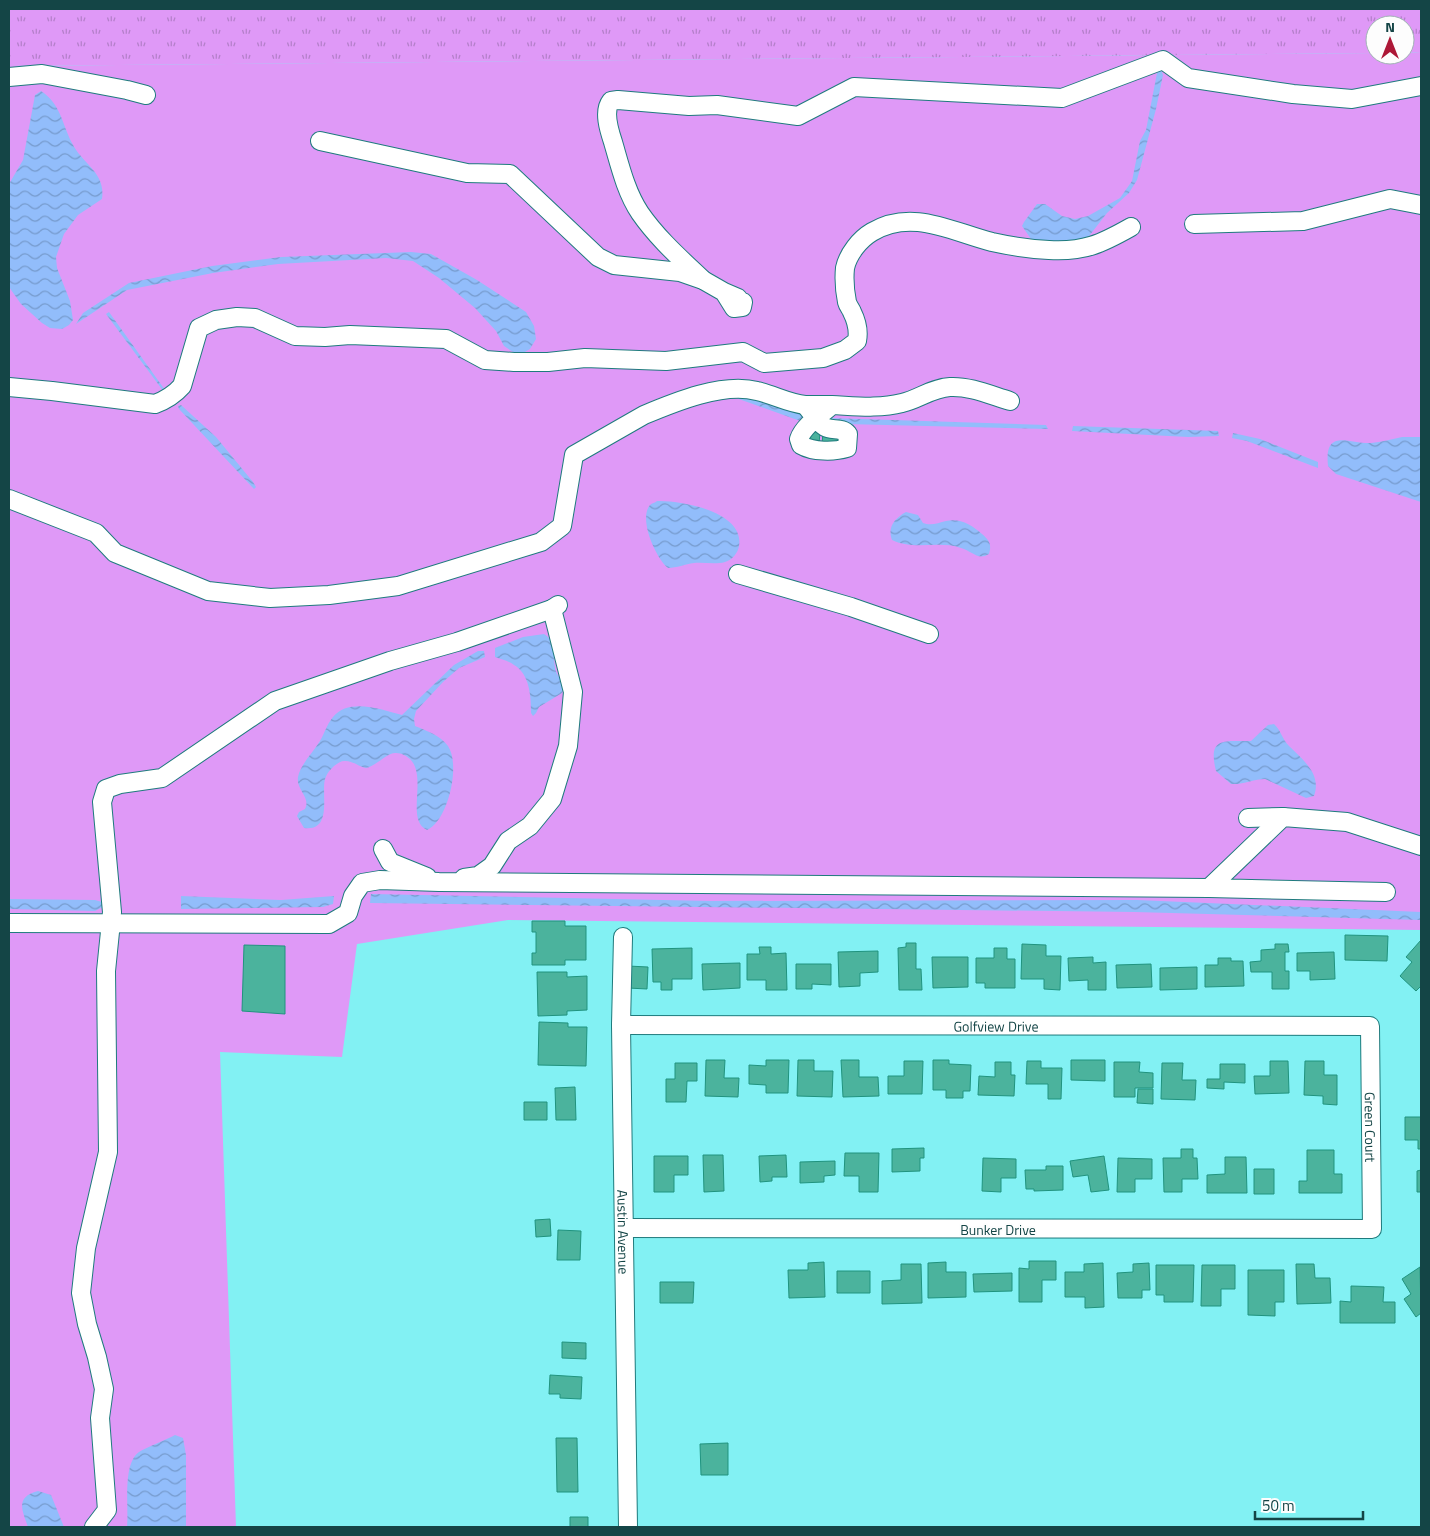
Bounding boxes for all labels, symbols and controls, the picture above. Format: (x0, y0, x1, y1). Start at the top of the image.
north arrow (1365, 15, 1415, 65)
text: N (1385, 16, 1395, 37)
street label: Golfview Drive (953, 1015, 1039, 1036)
street label: Green Court (1360, 1092, 1382, 1162)
street label: Austin Avenue (613, 1189, 635, 1274)
street label: Bunker Drive (960, 1219, 1036, 1240)
scale bar (1255, 1488, 1362, 1520)
text: 50 m (1262, 1494, 1295, 1517)

